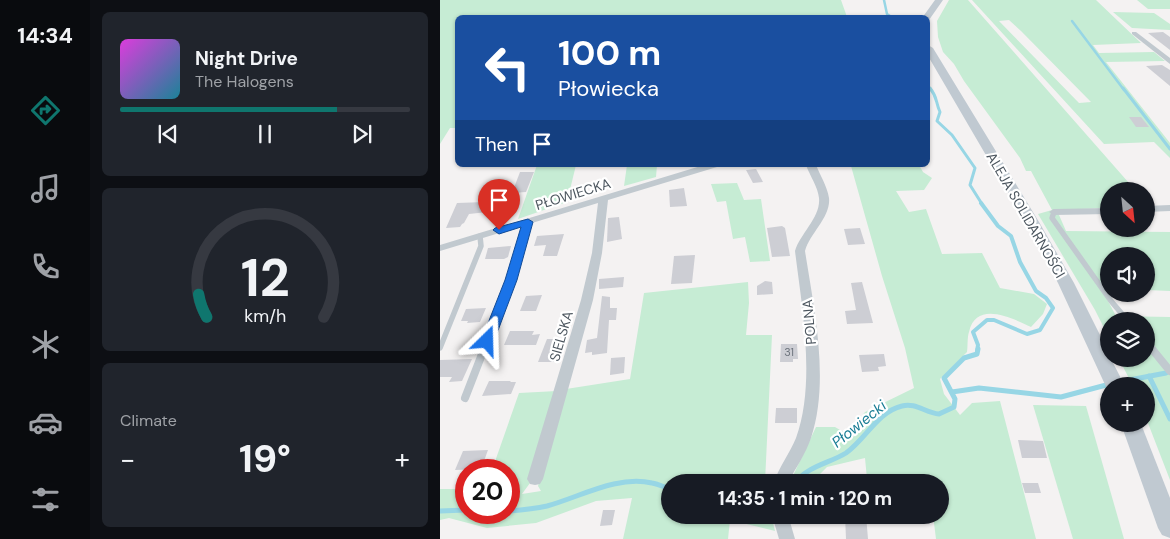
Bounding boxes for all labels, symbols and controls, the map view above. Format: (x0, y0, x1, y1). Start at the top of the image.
text: 14:34 (17, 21, 73, 50)
text: 100 m (558, 30, 661, 76)
icon: left (475, 35, 540, 100)
text: Night Drive (195, 46, 298, 71)
text: The Halogens (195, 71, 294, 92)
text: Płowiecka (558, 74, 659, 103)
icon: directions (28, 93, 63, 128)
icon: previous (154, 120, 182, 148)
icon: pause (251, 120, 279, 148)
icon: next (348, 120, 376, 148)
icon: arrive (528, 130, 556, 158)
text: Then (475, 132, 518, 157)
street label: ALEJA SOLIDARNOŚCI (983, 149, 1069, 281)
icon: music (28, 171, 63, 206)
street label: PŁOWIECKA (533, 174, 613, 214)
pin (478, 179, 520, 230)
north arrow (1100, 182, 1155, 238)
map controls (1100, 182, 1155, 432)
icon: arrive (485, 186, 513, 214)
text: 12 (241, 244, 289, 312)
button: sound (1100, 247, 1155, 302)
icon: phone (28, 249, 63, 284)
street label: POLNA (798, 299, 820, 345)
text: km/h (244, 304, 286, 328)
street label: SIELSKA (545, 309, 577, 363)
button: layers (1100, 312, 1155, 367)
position arrow (460, 314, 512, 366)
icon: climate (28, 327, 63, 362)
house number: 31 (784, 345, 794, 359)
button: + (1100, 377, 1155, 432)
water label: Płowiecki (828, 396, 891, 452)
icon: car (28, 405, 63, 440)
text: Climate (120, 410, 177, 431)
text: 19° (239, 434, 291, 484)
text: − (120, 441, 135, 478)
text: + (395, 441, 410, 478)
speed limit sign: 20 (455, 459, 520, 524)
icon: filters (28, 482, 63, 517)
text: 14:35 · 1 min · 120 m (718, 486, 892, 511)

